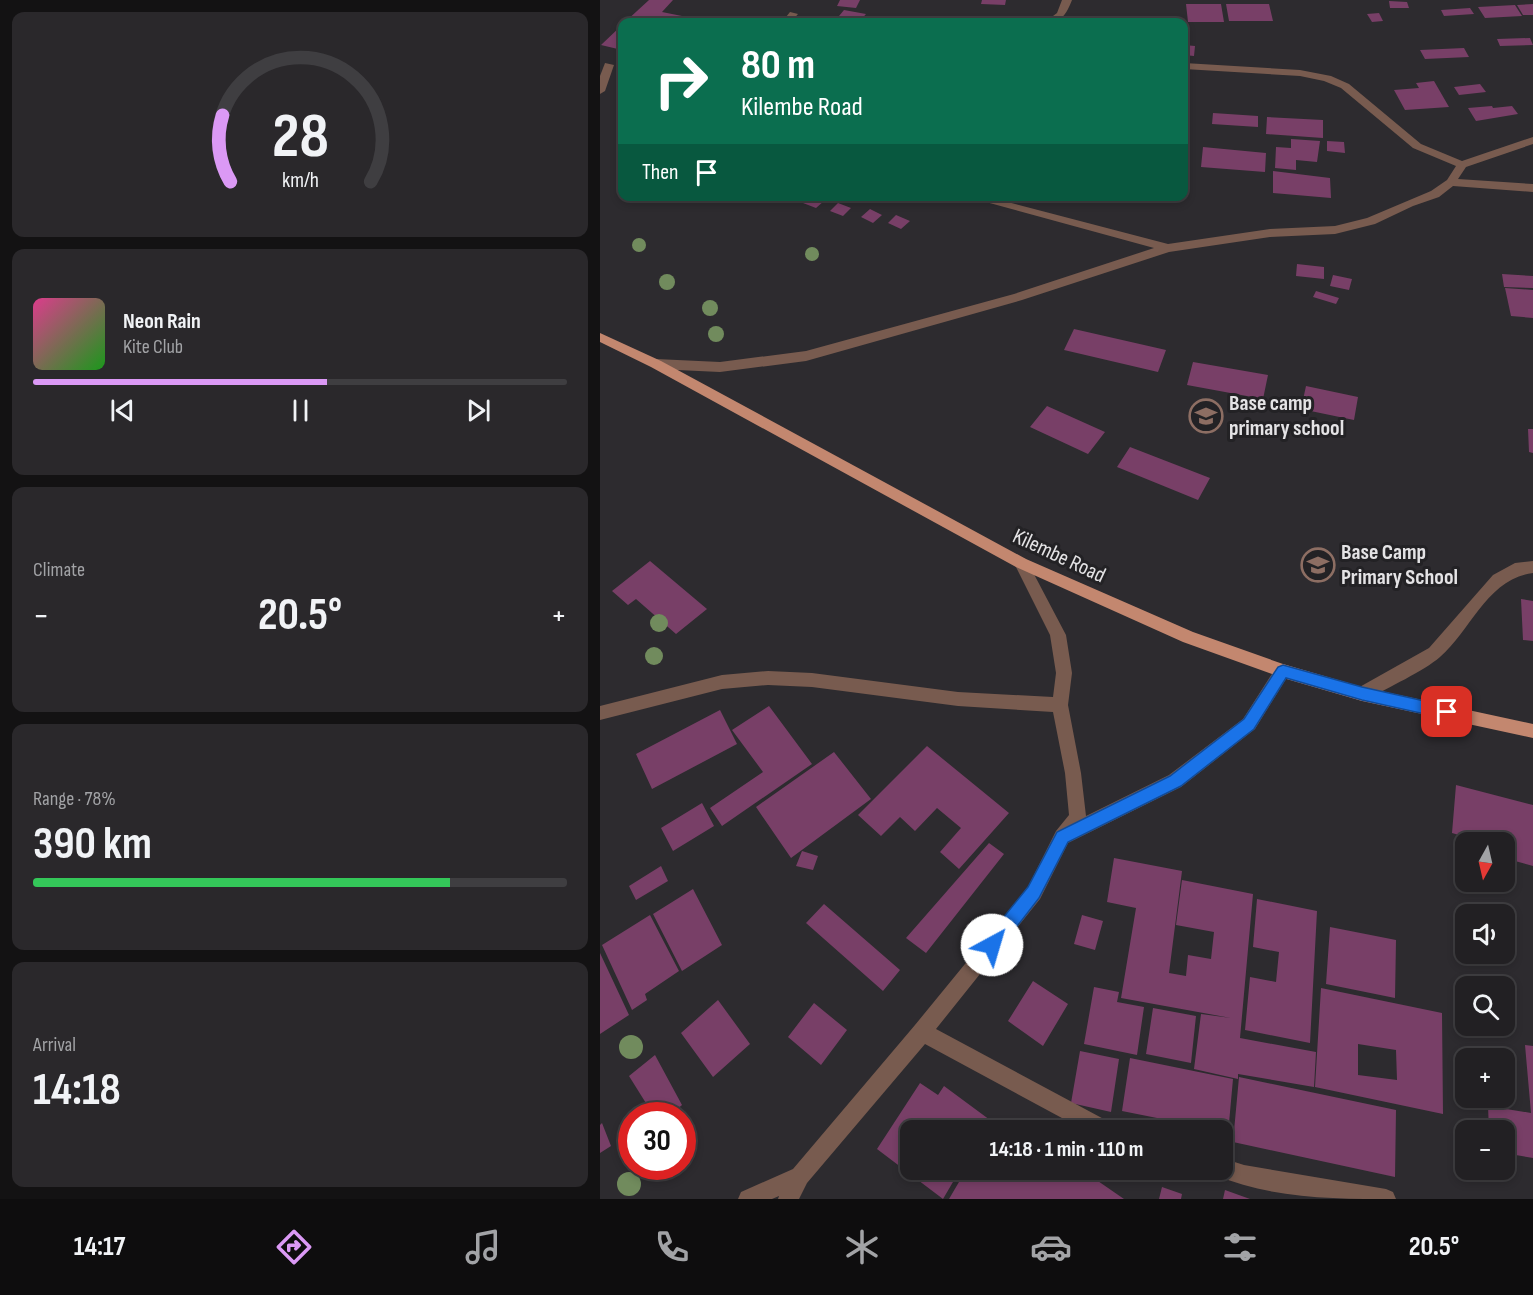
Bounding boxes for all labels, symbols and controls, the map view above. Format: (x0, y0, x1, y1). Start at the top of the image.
text: 80 m (741, 40, 815, 91)
icon: right (642, 42, 720, 120)
text: Kilembe Road (741, 91, 863, 123)
text: 28 (272, 100, 328, 175)
icon: arrive (690, 156, 723, 189)
text: Then (642, 159, 678, 186)
text: km/h (281, 168, 319, 193)
text: Neon Rain (123, 308, 201, 335)
text: Kite Club (123, 335, 183, 359)
place label: Base camp primary school (1229, 390, 1344, 442)
icon: previous (106, 394, 139, 427)
icon: pause (284, 394, 317, 427)
icon: next (462, 394, 495, 427)
school or university icon: Base camp primary school (1188, 398, 1224, 434)
street label: Kilembe Road (1008, 523, 1110, 589)
place label: Base Camp Primary School (1341, 539, 1458, 591)
school or university icon: Base Camp Primary School (1300, 547, 1336, 583)
text: Climate (33, 558, 85, 582)
text: 20.5° (258, 588, 342, 643)
text: − (33, 596, 49, 636)
text: + (551, 596, 567, 636)
pin (1421, 686, 1472, 737)
icon: arrive (1430, 695, 1463, 728)
text: Range · 78% (33, 787, 116, 811)
text: 390 km (33, 817, 152, 872)
north arrow (1455, 832, 1515, 892)
map controls (1455, 832, 1515, 1180)
button: sound (1455, 904, 1515, 964)
position arrow (960, 913, 1024, 977)
button: search (1455, 976, 1515, 1036)
text: Arrival (33, 1033, 76, 1057)
button: + (1455, 1048, 1515, 1108)
text: 14:18 (33, 1063, 121, 1118)
speed limit sign: 30 (618, 1102, 696, 1180)
button: − (1455, 1120, 1515, 1180)
text: 14:18 · 1 min · 110 m (990, 1136, 1143, 1163)
icon: directions (273, 1226, 315, 1268)
icon: music (462, 1226, 504, 1268)
icon: phone (651, 1226, 693, 1268)
icon: climate (841, 1226, 883, 1268)
icon: car (1030, 1226, 1072, 1268)
icon: filters (1219, 1226, 1261, 1268)
text: 14:17 (74, 1231, 125, 1263)
text: 20.5° (1409, 1231, 1459, 1263)

